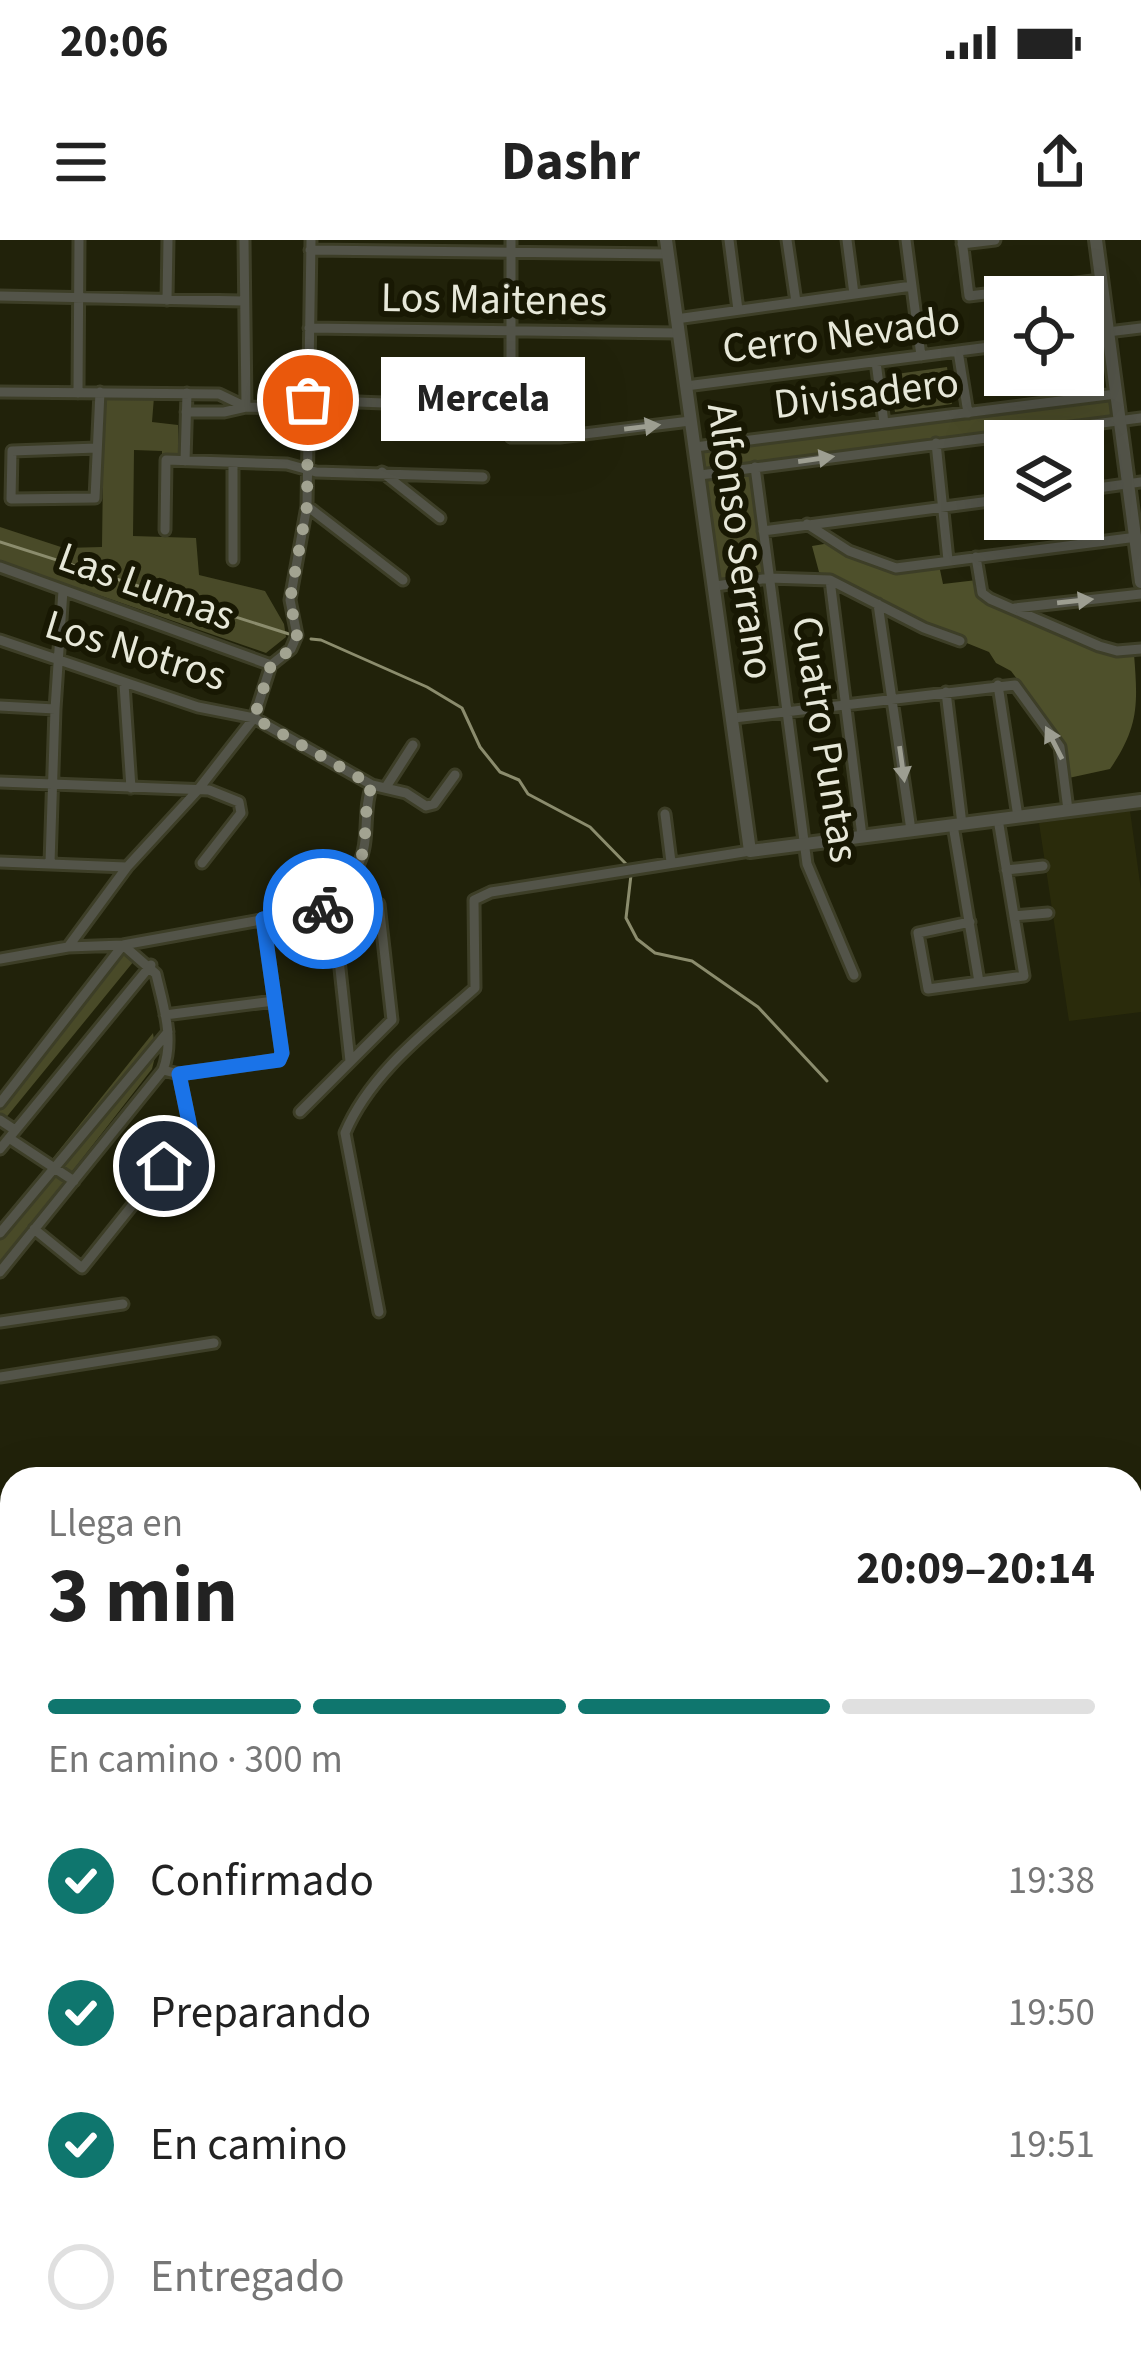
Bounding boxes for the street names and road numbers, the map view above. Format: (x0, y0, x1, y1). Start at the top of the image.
street label: Los Maitenes (380, 268, 608, 332)
street label: Cerro Nevado (719, 291, 963, 379)
street label: Divisadero (770, 353, 962, 435)
street label: Alfonso Serrano (691, 399, 789, 683)
street label: Las Lumas (50, 527, 243, 647)
street label: Los Notros (38, 595, 233, 707)
street label: Cuatro Puntas (776, 612, 874, 867)

